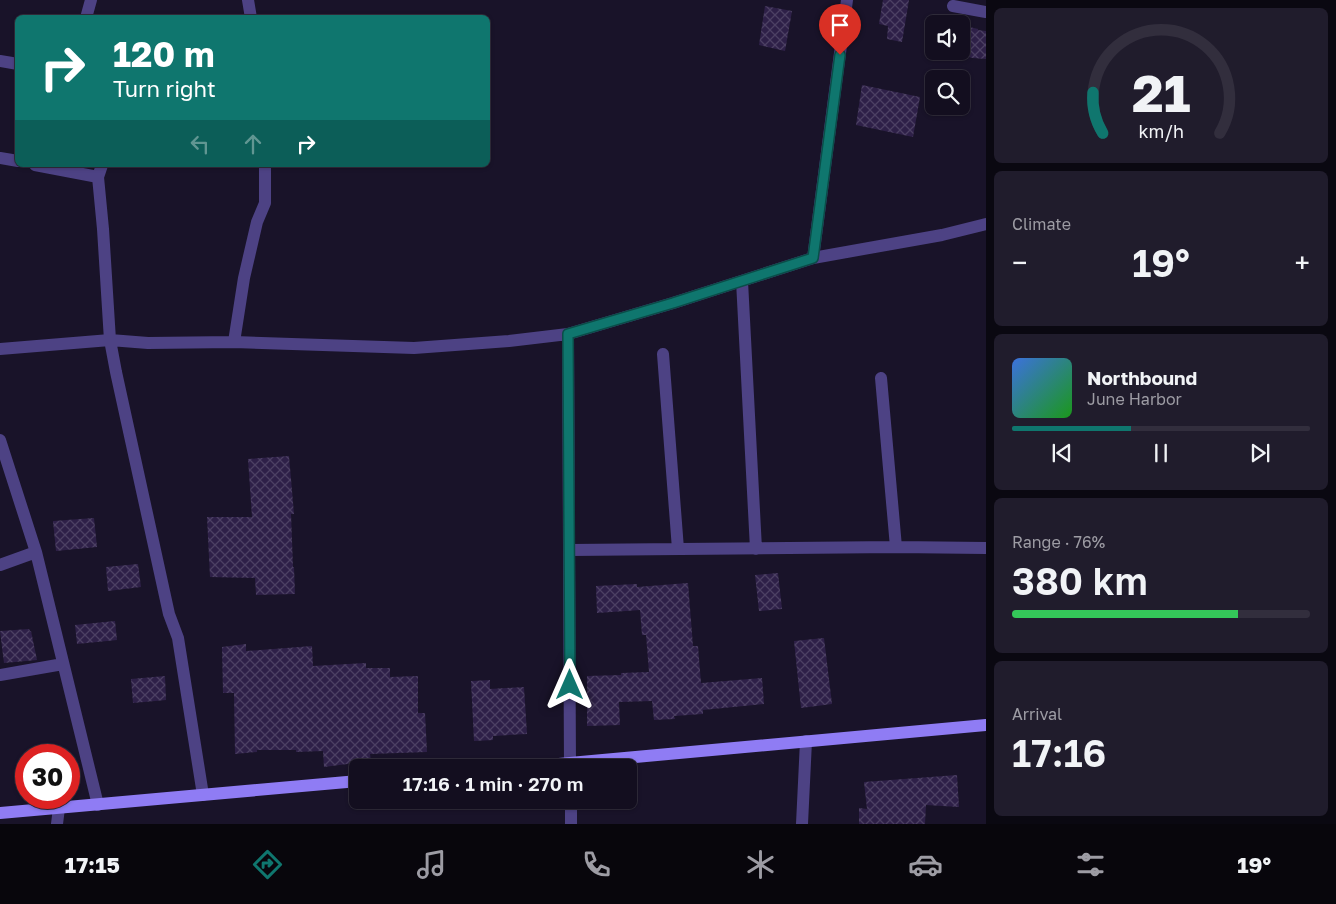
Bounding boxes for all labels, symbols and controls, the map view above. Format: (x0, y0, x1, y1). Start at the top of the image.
pin (819, 4, 861, 55)
icon: arrive (826, 11, 854, 39)
map controls (925, 15, 970, 115)
button: sound (925, 15, 970, 60)
text: 120 m (113, 33, 215, 75)
icon: right (30, 35, 95, 100)
text: 21 (1132, 61, 1190, 123)
button: search (925, 70, 970, 115)
text: Turn right (113, 75, 216, 102)
text: km/h (1138, 120, 1184, 142)
icon: left (186, 130, 214, 158)
icon: ahead (239, 130, 267, 158)
icon: right (292, 130, 320, 158)
text: Climate (1012, 214, 1071, 234)
text: 19° (1132, 240, 1190, 285)
text: − (1012, 246, 1027, 279)
text: + (1295, 246, 1310, 279)
text: Northbound (1087, 366, 1197, 389)
text: June Harbor (1087, 389, 1182, 409)
icon: previous (1048, 439, 1076, 467)
icon: pause (1147, 439, 1175, 467)
icon: next (1246, 439, 1274, 467)
text: Range · 76% (1012, 532, 1105, 552)
text: 380 km (1012, 558, 1148, 603)
position arrow (543, 658, 595, 710)
text: Arrival (1012, 704, 1062, 724)
text: 17:16 (1012, 730, 1106, 775)
speed limit sign: 30 (15, 744, 80, 809)
text: 17:16 · 1 min · 270 m (403, 772, 583, 795)
icon: directions (250, 847, 285, 882)
icon: music (414, 847, 449, 882)
icon: phone (579, 847, 614, 882)
icon: climate (743, 847, 778, 882)
icon: car (908, 847, 943, 882)
icon: filters (1073, 847, 1108, 882)
text: 17:15 (65, 851, 120, 878)
text: 19° (1237, 851, 1271, 878)

